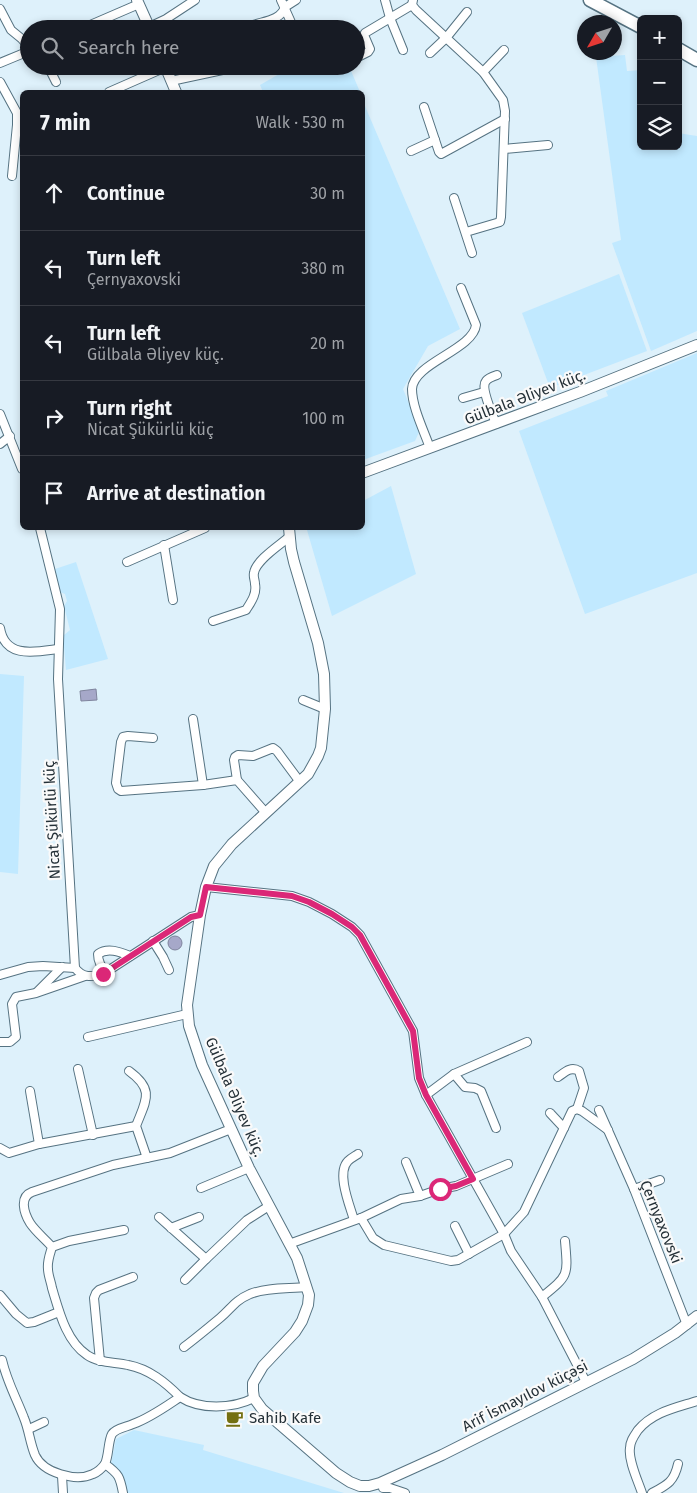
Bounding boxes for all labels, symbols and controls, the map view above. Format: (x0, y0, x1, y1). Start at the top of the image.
north arrow (577, 15, 622, 60)
map controls (637, 15, 682, 150)
button: + (637, 15, 682, 60)
search box (20, 20, 365, 75)
icon: search (38, 34, 66, 62)
text: Search here (78, 36, 179, 59)
button: − (637, 60, 682, 105)
button: layers (637, 105, 682, 150)
text: 7 min (40, 110, 91, 136)
text: Walk · 530 m (256, 113, 345, 132)
icon: ahead (40, 179, 68, 207)
text: Continue (87, 182, 165, 205)
text: 30 m (310, 184, 345, 203)
text: Turn left (87, 247, 161, 270)
icon: left (40, 254, 68, 282)
text: 380 m (301, 259, 345, 278)
text: Çernyaxovski (87, 270, 181, 289)
text: Turn left (87, 322, 161, 345)
icon: left (40, 329, 68, 357)
text: 20 m (310, 334, 345, 353)
text: Gülbala Əliyev küç. (87, 345, 224, 364)
street label: Gülbala Əliyev küç. (462, 366, 588, 428)
text: Turn right (87, 397, 172, 420)
icon: right (40, 404, 68, 432)
text: 100 m (302, 409, 345, 428)
text: Nicat Şükürlü küç (87, 420, 214, 439)
icon: arrive (40, 479, 68, 507)
text: Arrive at destination (87, 482, 266, 505)
street label: Nicat Şükürlü küç (40, 760, 64, 880)
route end (92, 963, 115, 986)
street label: Gülbala Əliyev küç. (202, 1034, 268, 1160)
route start (429, 1178, 452, 1201)
street label: Çernyaxovski (636, 1178, 686, 1266)
street label: Arif İsmayılov küçəsi (459, 1357, 591, 1435)
cafe icon: Sahib Kafe (225, 1408, 245, 1428)
place label: Sahib Kafe (249, 1409, 321, 1427)

